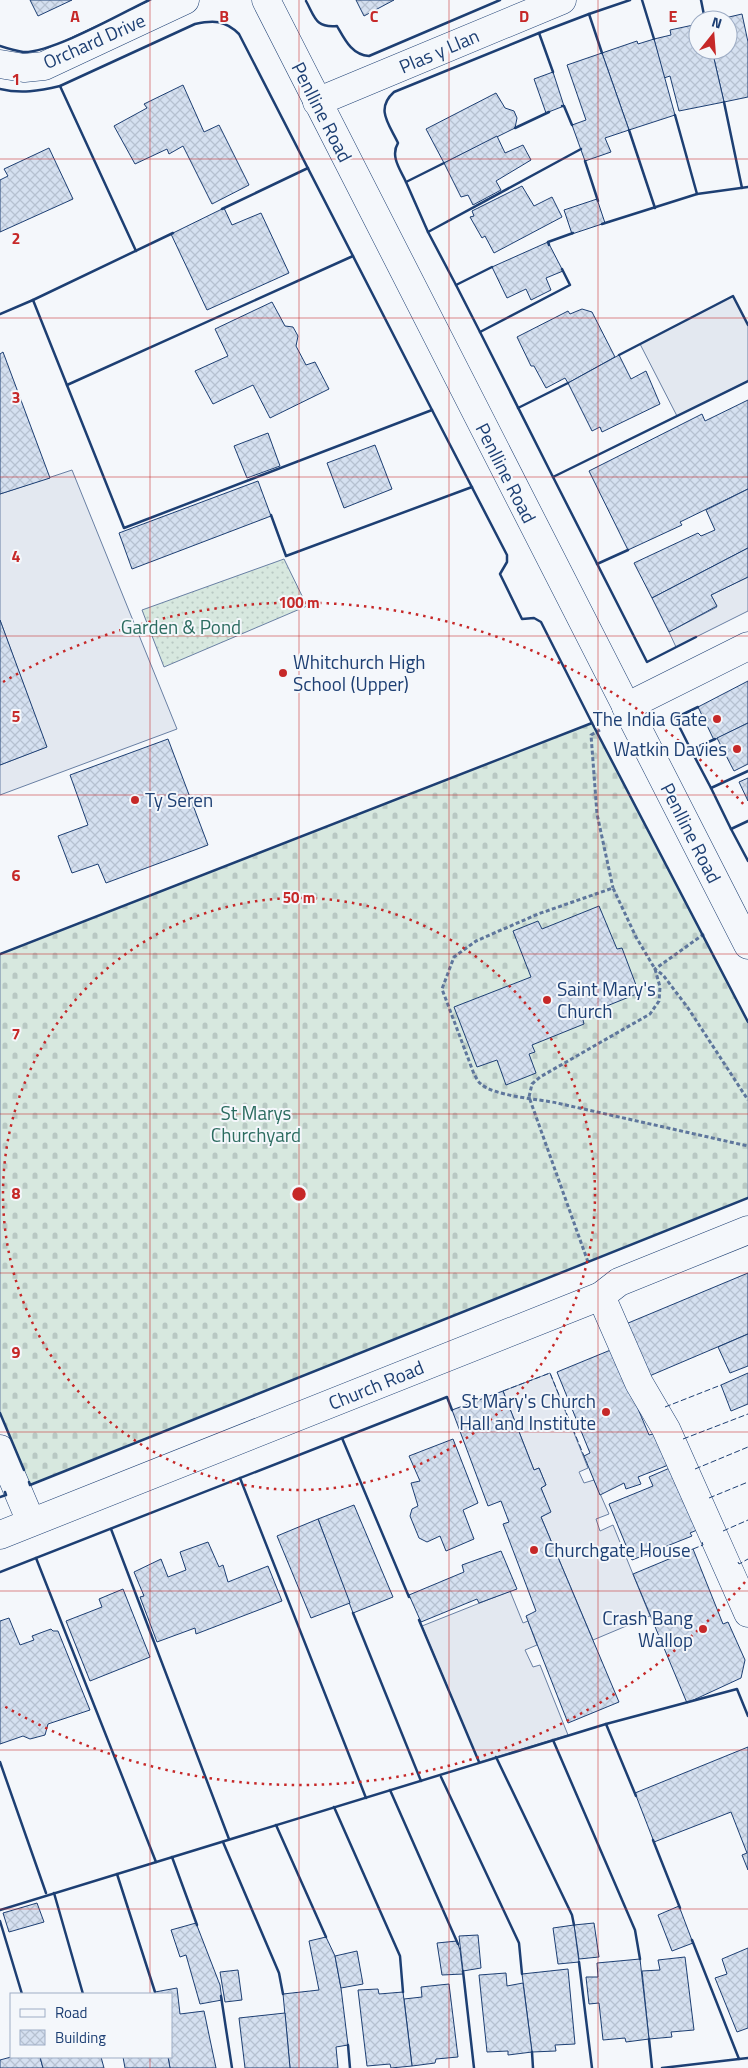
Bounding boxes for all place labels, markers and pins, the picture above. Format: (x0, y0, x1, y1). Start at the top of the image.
place label: Whitchurch High School (Upper) (293, 647, 425, 698)
marker: Whitchurch High School (Upper) (277, 667, 289, 679)
place label: The India Gate (593, 704, 707, 733)
marker: The India Gate (711, 713, 723, 725)
place label: Watkin Davies (613, 734, 727, 763)
marker: Watkin Davies (731, 743, 743, 755)
place label: Ty Seren (145, 785, 213, 814)
marker: Ty Seren (129, 794, 141, 806)
place label: Saint Mary's Church (557, 974, 656, 1025)
marker: Saint Mary's Church (541, 994, 553, 1006)
centre of rings (290, 1185, 308, 1203)
place label: St Mary's Church Hall and Institute (459, 1386, 596, 1437)
marker: St Mary's Church Hall and Institute (600, 1406, 612, 1418)
place label: Churchgate House (544, 1535, 691, 1564)
marker: Churchgate House (528, 1544, 540, 1556)
place label: Crash Bang Wallop (602, 1603, 693, 1654)
marker: Crash Bang Wallop (697, 1623, 709, 1635)

